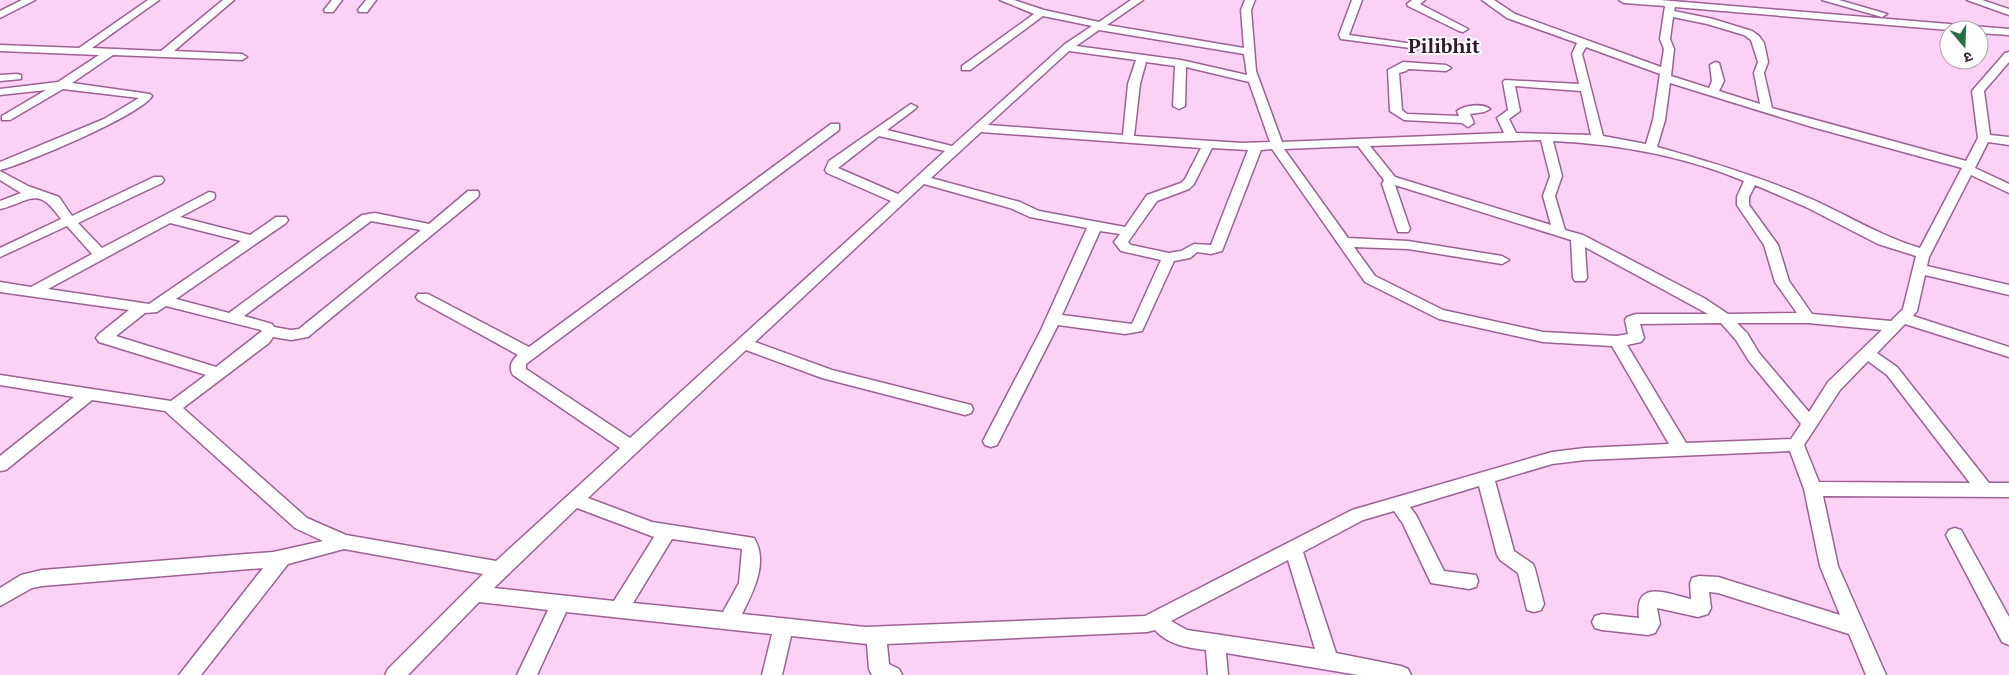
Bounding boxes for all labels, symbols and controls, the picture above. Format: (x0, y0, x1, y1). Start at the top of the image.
north arrow (1939, 20, 1989, 70)
district label: Pilibhit (1408, 32, 1480, 59)
text: उ (1961, 47, 1975, 68)

